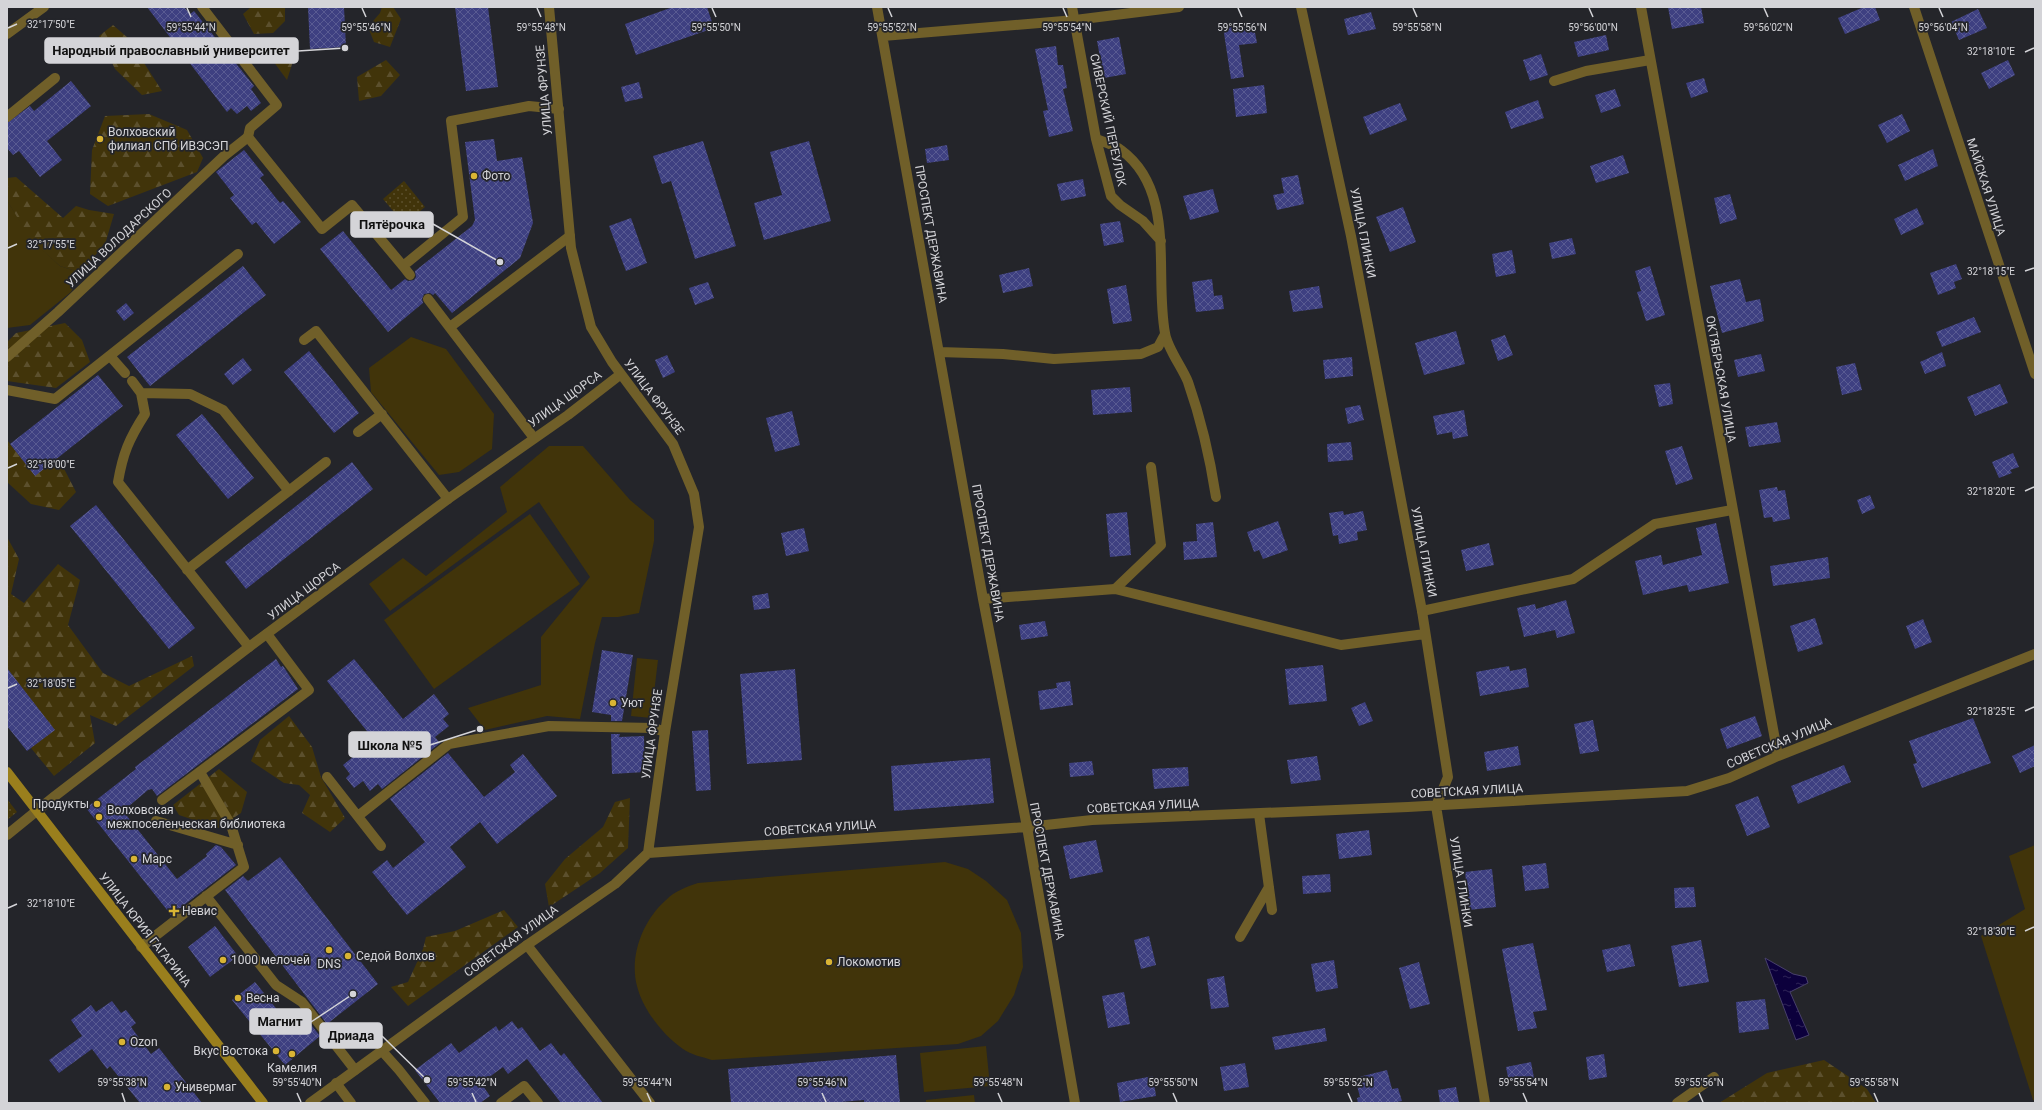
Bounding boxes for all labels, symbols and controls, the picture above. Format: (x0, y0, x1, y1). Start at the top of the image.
text: 32°17'50"E (27, 19, 75, 30)
text: 59°55'44"N (166, 22, 216, 33)
text: 59°55'46"N (341, 22, 391, 33)
text: 59°55'48"N (516, 22, 566, 33)
text: 59°55'50"N (691, 22, 741, 33)
text: 59°55'52"N (867, 22, 917, 33)
text: 59°55'54"N (1042, 22, 1092, 33)
text: 59°55'56"N (1217, 22, 1267, 33)
text: 59°55'58"N (1392, 22, 1442, 33)
text: 59°56'00"N (1568, 22, 1618, 33)
text: 59°56'02"N (1743, 22, 1793, 33)
text: 59°56'04"N (1918, 22, 1968, 33)
callout: Народный православный университет (45, 38, 298, 63)
text: Народный православный университет (52, 43, 290, 58)
street label: УЛИЦА ФРУНЗЕ (533, 44, 555, 136)
text: 32°18'10"E (1967, 46, 2015, 57)
street label: СИВЕРСКИЙ ПЕРЕУЛОК (1087, 52, 1130, 188)
place label: Волховский филиал СПб ИВЭСЭП (108, 125, 229, 153)
marker: Волховский филиал СПб ИВЭСЭП (95, 134, 105, 144)
street label: МАЙСКАЯ УЛИЦА (1964, 136, 2009, 238)
street label: ПРОСПЕКТ ДЕРЖАВИНА (912, 164, 950, 304)
place label: Фото (482, 169, 511, 183)
marker: Фото (469, 171, 479, 181)
street label: УЛИЦА ВОЛОДАРСКОГО (63, 186, 175, 290)
street label: УЛИЦА ГЛИНКИ (1347, 187, 1379, 279)
callout: Пятёрочка (351, 212, 433, 237)
text: Пятёрочка (359, 217, 425, 232)
text: 32°17'55"E (27, 239, 75, 250)
text: 32°18'15"E (1967, 266, 2015, 277)
street label: ОКТЯБРЬСКАЯ УЛИЦА (1703, 315, 1739, 444)
street label: УЛИЦА ФРУНЗЕ (621, 356, 687, 438)
street label: УЛИЦА ЩОРСА (526, 368, 604, 430)
text: 32°18'00"E (27, 459, 75, 470)
street label: ПРОСПЕКТ ДЕРЖАВИНА (969, 483, 1007, 623)
text: 32°18'20"E (1967, 486, 2015, 497)
street label: УЛИЦА ГЛИНКИ (1408, 506, 1440, 598)
street label: УЛИЦА ЩОРСА (265, 559, 343, 623)
text: 32°18'05"E (27, 678, 75, 689)
street label: УЛИЦА ФРУНЗЕ (639, 688, 665, 780)
place label: Уют (621, 696, 644, 710)
marker: Уют (608, 698, 618, 708)
text: 32°18'25"E (1967, 706, 2015, 717)
street label: СОВЕТСКАЯ УЛИЦА (1725, 715, 1834, 771)
callout: Школа №5 (349, 732, 430, 757)
text: Школа №5 (358, 738, 422, 753)
street label: СОВЕТСКАЯ УЛИЦА (1410, 781, 1524, 801)
street label: СОВЕТСКАЯ УЛИЦА (1086, 796, 1200, 816)
place label: Продукты (33, 797, 89, 811)
marker: Продукты (92, 799, 102, 809)
street label: ПРОСПЕКТ ДЕРЖАВИНА (1027, 801, 1067, 941)
place label: Волховская межпоселенческая библиотека (107, 803, 285, 831)
marker: Волховская межпоселенческая библиотека (94, 812, 104, 822)
street label: СОВЕТСКАЯ УЛИЦА (763, 817, 877, 839)
street label: УЛИЦА ГЛИНКИ (1447, 836, 1475, 928)
place label: Марс (142, 852, 172, 866)
marker: Марс (129, 854, 139, 864)
street label: УЛИЦА ЮРИЯ ГАГАРИНА (96, 870, 194, 990)
text: 32°18'10"E (27, 898, 75, 909)
street label: СОВЕТСКАЯ УЛИЦА (461, 902, 561, 980)
place label: Невис (182, 904, 217, 918)
marker: Невис (169, 906, 179, 916)
text: 32°18'30"E (1967, 926, 2015, 937)
marker: DNS (324, 945, 334, 955)
place label: Седой Волхов (356, 949, 435, 963)
marker: Седой Волхов (343, 951, 353, 961)
place label: 1000 мелочей (231, 953, 310, 967)
marker: 1000 мелочей (218, 955, 228, 965)
place label: Локомотив (837, 955, 901, 969)
place label: DNS (317, 957, 341, 971)
marker: Локомотив (824, 957, 834, 967)
place label: Весна (246, 991, 280, 1005)
marker: Весна (233, 993, 243, 1003)
callout: Магнит (250, 1009, 311, 1034)
text: Магнит (257, 1014, 303, 1029)
callout: Дриада (320, 1023, 382, 1048)
text: Дриада (328, 1028, 374, 1043)
place label: Ozon (130, 1035, 158, 1049)
marker: Ozon (117, 1037, 127, 1047)
place label: Вкус Востока (193, 1044, 268, 1058)
marker: Вкус Востока (271, 1046, 281, 1056)
marker: Камелия (287, 1049, 297, 1059)
place label: Камелия (267, 1061, 317, 1075)
text: 59°55'38"N (97, 1077, 147, 1088)
text: 59°55'40"N (272, 1077, 322, 1088)
text: 59°55'42"N (447, 1077, 497, 1088)
text: 59°55'44"N (622, 1077, 672, 1088)
text: 59°55'46"N (797, 1077, 847, 1088)
text: 59°55'48"N (973, 1077, 1023, 1088)
text: 59°55'50"N (1148, 1077, 1198, 1088)
text: 59°55'52"N (1323, 1077, 1373, 1088)
text: 59°55'54"N (1498, 1077, 1548, 1088)
text: 59°55'56"N (1674, 1077, 1724, 1088)
text: 59°55'58"N (1849, 1077, 1899, 1088)
place label: Универмаг (175, 1080, 236, 1094)
marker: Универмаг (162, 1082, 172, 1092)

